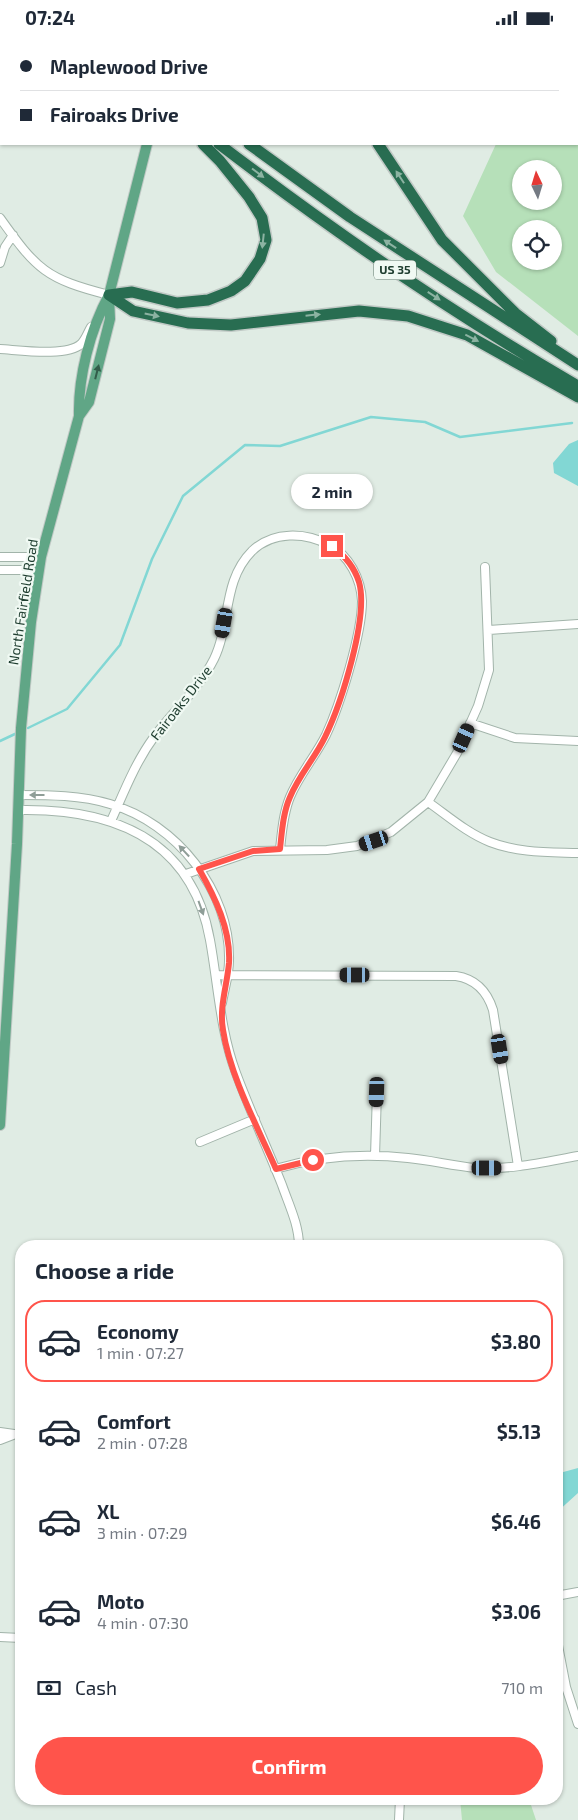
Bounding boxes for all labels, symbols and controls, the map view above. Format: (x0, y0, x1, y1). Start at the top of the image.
text: 07:24 (25, 6, 75, 29)
text: Maplewood Drive (50, 55, 208, 78)
text: Fairoaks Drive (50, 103, 179, 126)
north arrow (512, 160, 562, 210)
map controls (512, 160, 562, 270)
one-way arrow (251, 168, 265, 178)
one-way arrow (395, 170, 405, 183)
button: locate (512, 220, 562, 270)
one-way arrow (259, 233, 267, 249)
one-way arrow (383, 239, 397, 248)
road number: US 35 (374, 261, 416, 279)
one-way arrow (428, 291, 441, 301)
one-way arrow (145, 311, 160, 319)
one-way arrow (306, 311, 322, 319)
one-way arrow (464, 334, 479, 342)
one-way arrow (93, 364, 101, 379)
callout: 2 min (291, 473, 373, 509)
text: 2 min (312, 482, 352, 501)
route end (321, 535, 343, 557)
street label: North Fairfield Road (4, 538, 41, 666)
car (214, 607, 233, 639)
street label: Fairoaks Drive (146, 662, 215, 743)
car (451, 721, 476, 755)
one-way arrow (28, 791, 44, 799)
car (357, 829, 390, 853)
one-way arrow (178, 845, 190, 857)
one-way arrow (198, 900, 205, 915)
car (340, 968, 370, 983)
car (490, 1033, 509, 1065)
car (368, 1077, 385, 1107)
route start (302, 1149, 324, 1171)
car (472, 1161, 502, 1176)
text: Choose a ride (35, 1257, 174, 1283)
icon: car (37, 1319, 82, 1364)
text: Economy (97, 1320, 179, 1343)
text: $3.80 (491, 1330, 541, 1353)
text: 1 min · 07:27 (97, 1343, 184, 1362)
icon: car (37, 1409, 82, 1454)
text: Comfort (97, 1410, 171, 1433)
text: $5.13 (497, 1420, 541, 1443)
text: 2 min · 07:28 (97, 1433, 188, 1452)
icon: car (37, 1499, 82, 1544)
text: XL (97, 1500, 119, 1523)
text: $6.46 (491, 1510, 541, 1533)
text: 3 min · 07:29 (97, 1523, 187, 1542)
icon: car (37, 1589, 82, 1634)
text: Moto (97, 1590, 145, 1613)
text: $3.06 (491, 1600, 541, 1623)
text: 4 min · 07:30 (97, 1613, 189, 1632)
icon: cash (35, 1674, 63, 1702)
text: Cash (75, 1676, 117, 1699)
text: 710 m (501, 1678, 543, 1697)
button: Confirm (35, 1737, 543, 1795)

